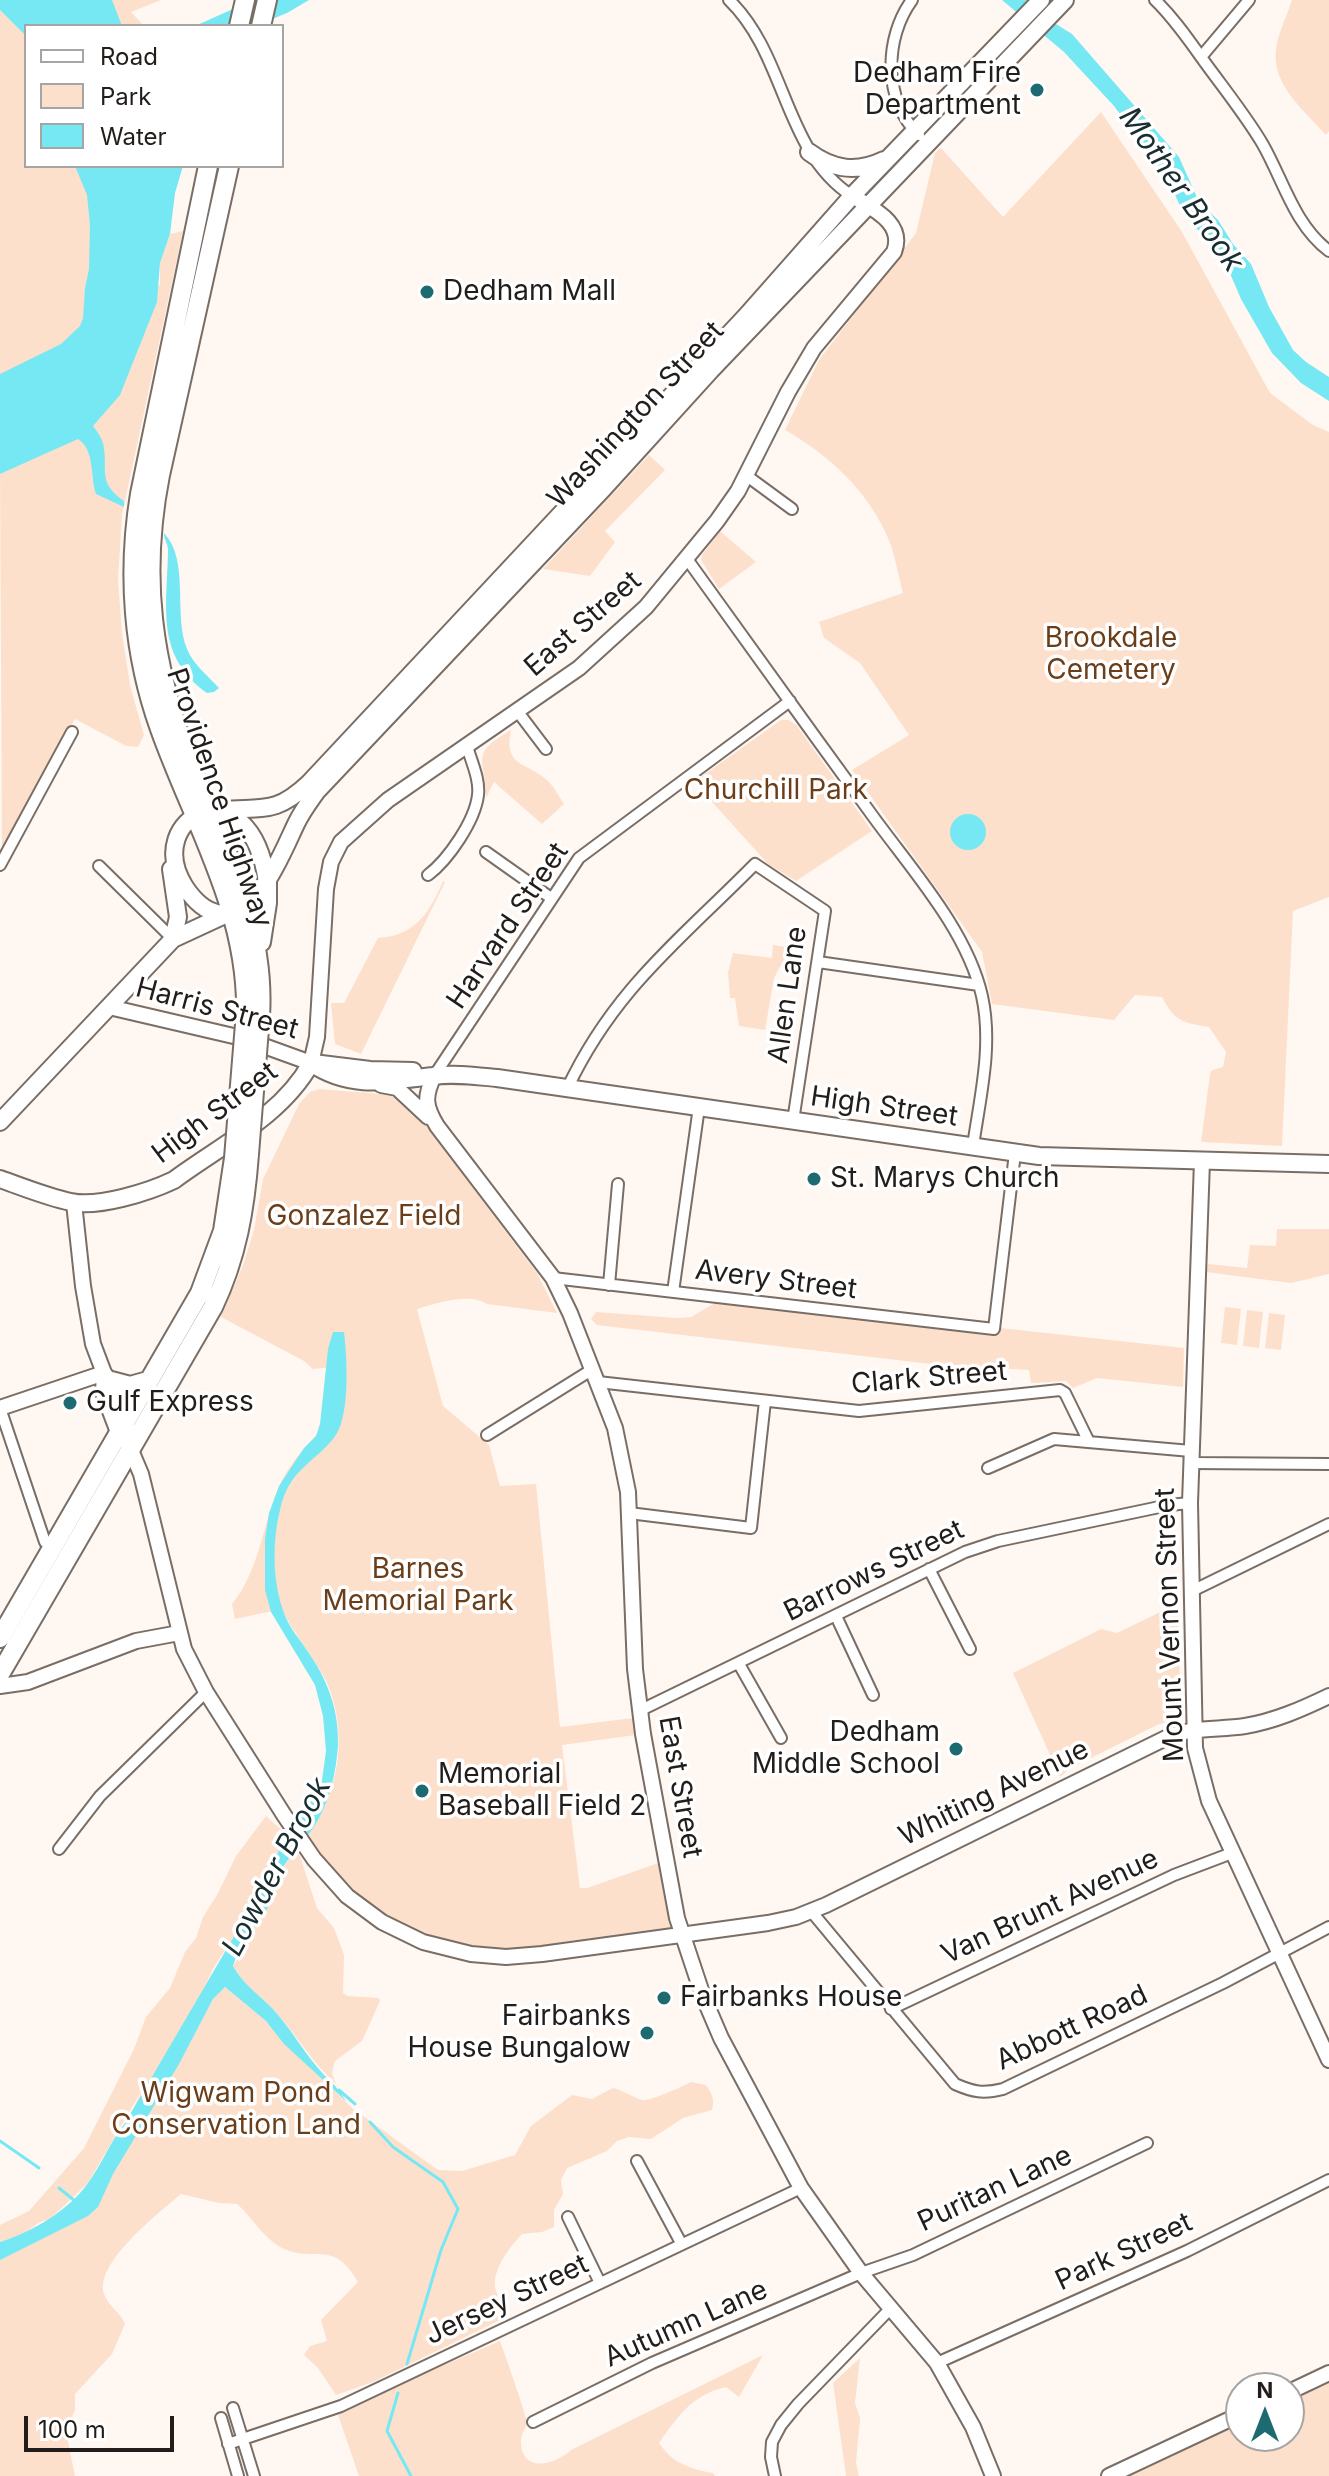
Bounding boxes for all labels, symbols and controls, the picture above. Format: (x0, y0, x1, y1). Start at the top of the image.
legend (24, 24, 284, 168)
text: Road (100, 42, 158, 71)
place label: Dedham Fire Department (853, 57, 1021, 123)
marker: Dedham Fire Department (1028, 81, 1046, 99)
text: Park (100, 82, 151, 111)
water label: Mother Brook (1111, 101, 1251, 279)
text: Water (100, 122, 167, 151)
place label: Dedham Mall (443, 275, 616, 309)
marker: Dedham Mall (418, 283, 436, 301)
street label: Washington Street (541, 315, 731, 515)
street label: East Street (518, 564, 648, 684)
park label: Brookdale Cemetery (1045, 622, 1177, 688)
street label: Providence Highway (159, 664, 279, 932)
park label: Churchill Park (684, 774, 868, 808)
street label: Harvard Street (440, 837, 576, 1015)
street label: Allen Lane (762, 924, 814, 1066)
street label: Harris Street (132, 971, 302, 1047)
street label: High Street (146, 1055, 284, 1171)
street label: High Street (808, 1080, 960, 1134)
place label: St. Marys Church (830, 1162, 1060, 1196)
marker: St. Marys Church (805, 1170, 823, 1188)
park label: Gonzalez Field (266, 1200, 462, 1234)
street label: Avery Street (693, 1253, 859, 1307)
street label: Clark Street (850, 1354, 1008, 1402)
place label: Gulf Express (86, 1386, 254, 1420)
marker: Gulf Express (61, 1394, 79, 1412)
street label: Mount Vernon Street (1148, 1487, 1192, 1763)
street label: Barrows Street (779, 1513, 969, 1629)
park label: Barnes Memorial Park (322, 1553, 514, 1619)
street label: East Street (651, 1713, 709, 1861)
place label: Dedham Middle School (752, 1716, 940, 1782)
street label: Whiting Avenue (894, 1733, 1094, 1853)
marker: Dedham Middle School (947, 1740, 965, 1758)
place label: Memorial Baseball Field 2 (438, 1758, 646, 1824)
water label: Lowder Brook (215, 1772, 339, 1962)
marker: Memorial Baseball Field 2 (413, 1782, 431, 1800)
street label: Van Brunt Avenue (936, 1842, 1164, 1972)
street label: Abbott Road (991, 1978, 1153, 2078)
place label: Fairbanks House (680, 1981, 902, 2015)
marker: Fairbanks House (655, 1989, 673, 2007)
place label: Fairbanks House Bungalow (408, 2000, 631, 2066)
marker: Fairbanks House Bungalow (638, 2024, 656, 2042)
park label: Wigwam Pond Conservation Land (111, 2077, 361, 2143)
street label: Puritan Lane (913, 2139, 1077, 2239)
street label: Park Street (1050, 2206, 1198, 2298)
street label: Jersey Street (420, 2248, 594, 2352)
street label: Autumn Lane (599, 2273, 773, 2375)
north arrow (1225, 2372, 1305, 2452)
text: N (1257, 2377, 1273, 2403)
scale bar (28, 2400, 178, 2450)
text: 100 m (38, 2415, 106, 2444)

